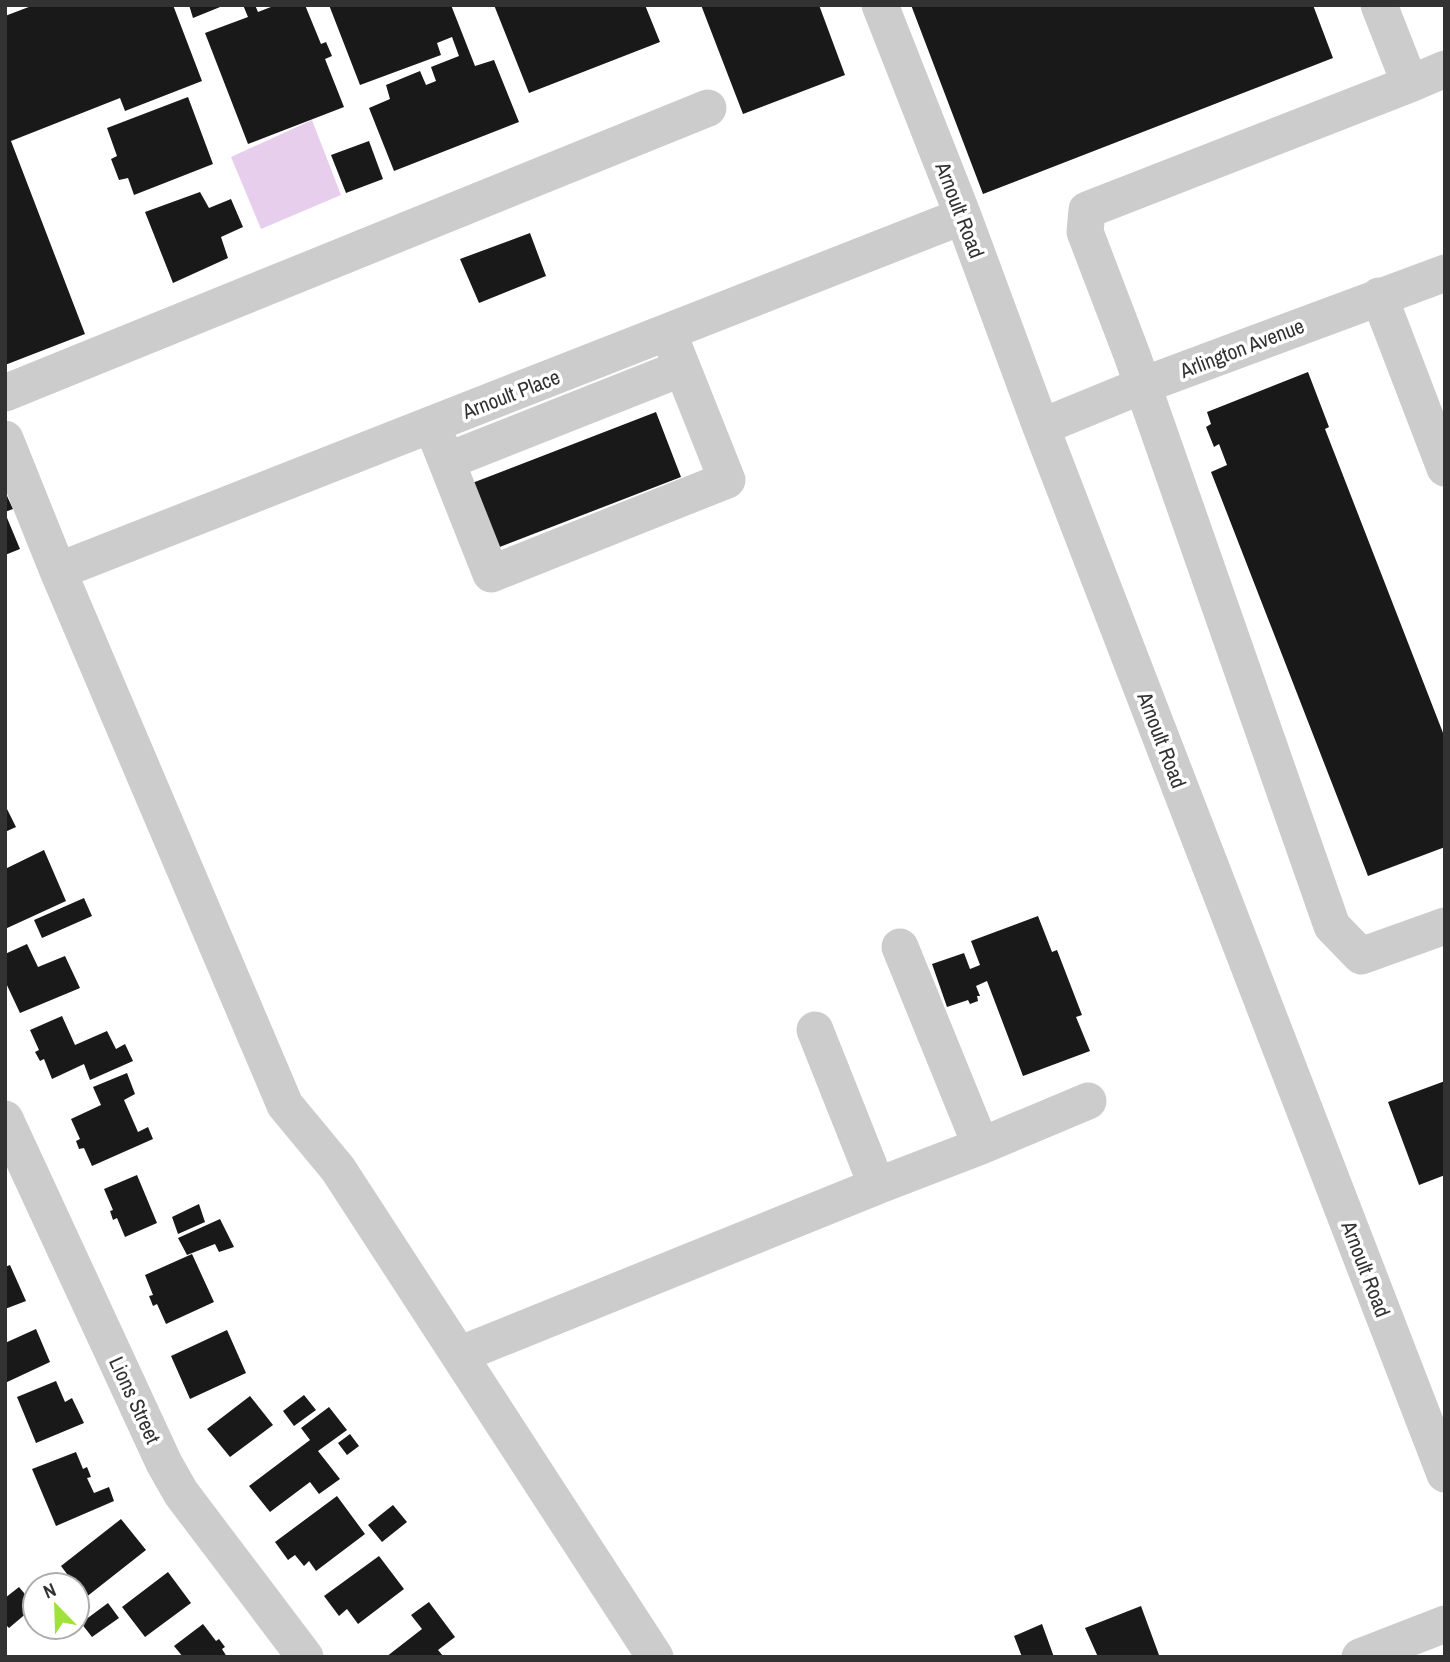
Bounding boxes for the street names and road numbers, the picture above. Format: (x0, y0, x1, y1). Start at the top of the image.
street label: Arnoult Road (928, 157, 992, 262)
street label: Arlington Avenue (1175, 311, 1308, 385)
street label: Arnoult Place (457, 362, 564, 426)
street label: Arnoult Road (1130, 687, 1194, 792)
street label: Arnoult Road (1334, 1216, 1398, 1321)
street label: Lions Street (102, 1352, 168, 1448)

